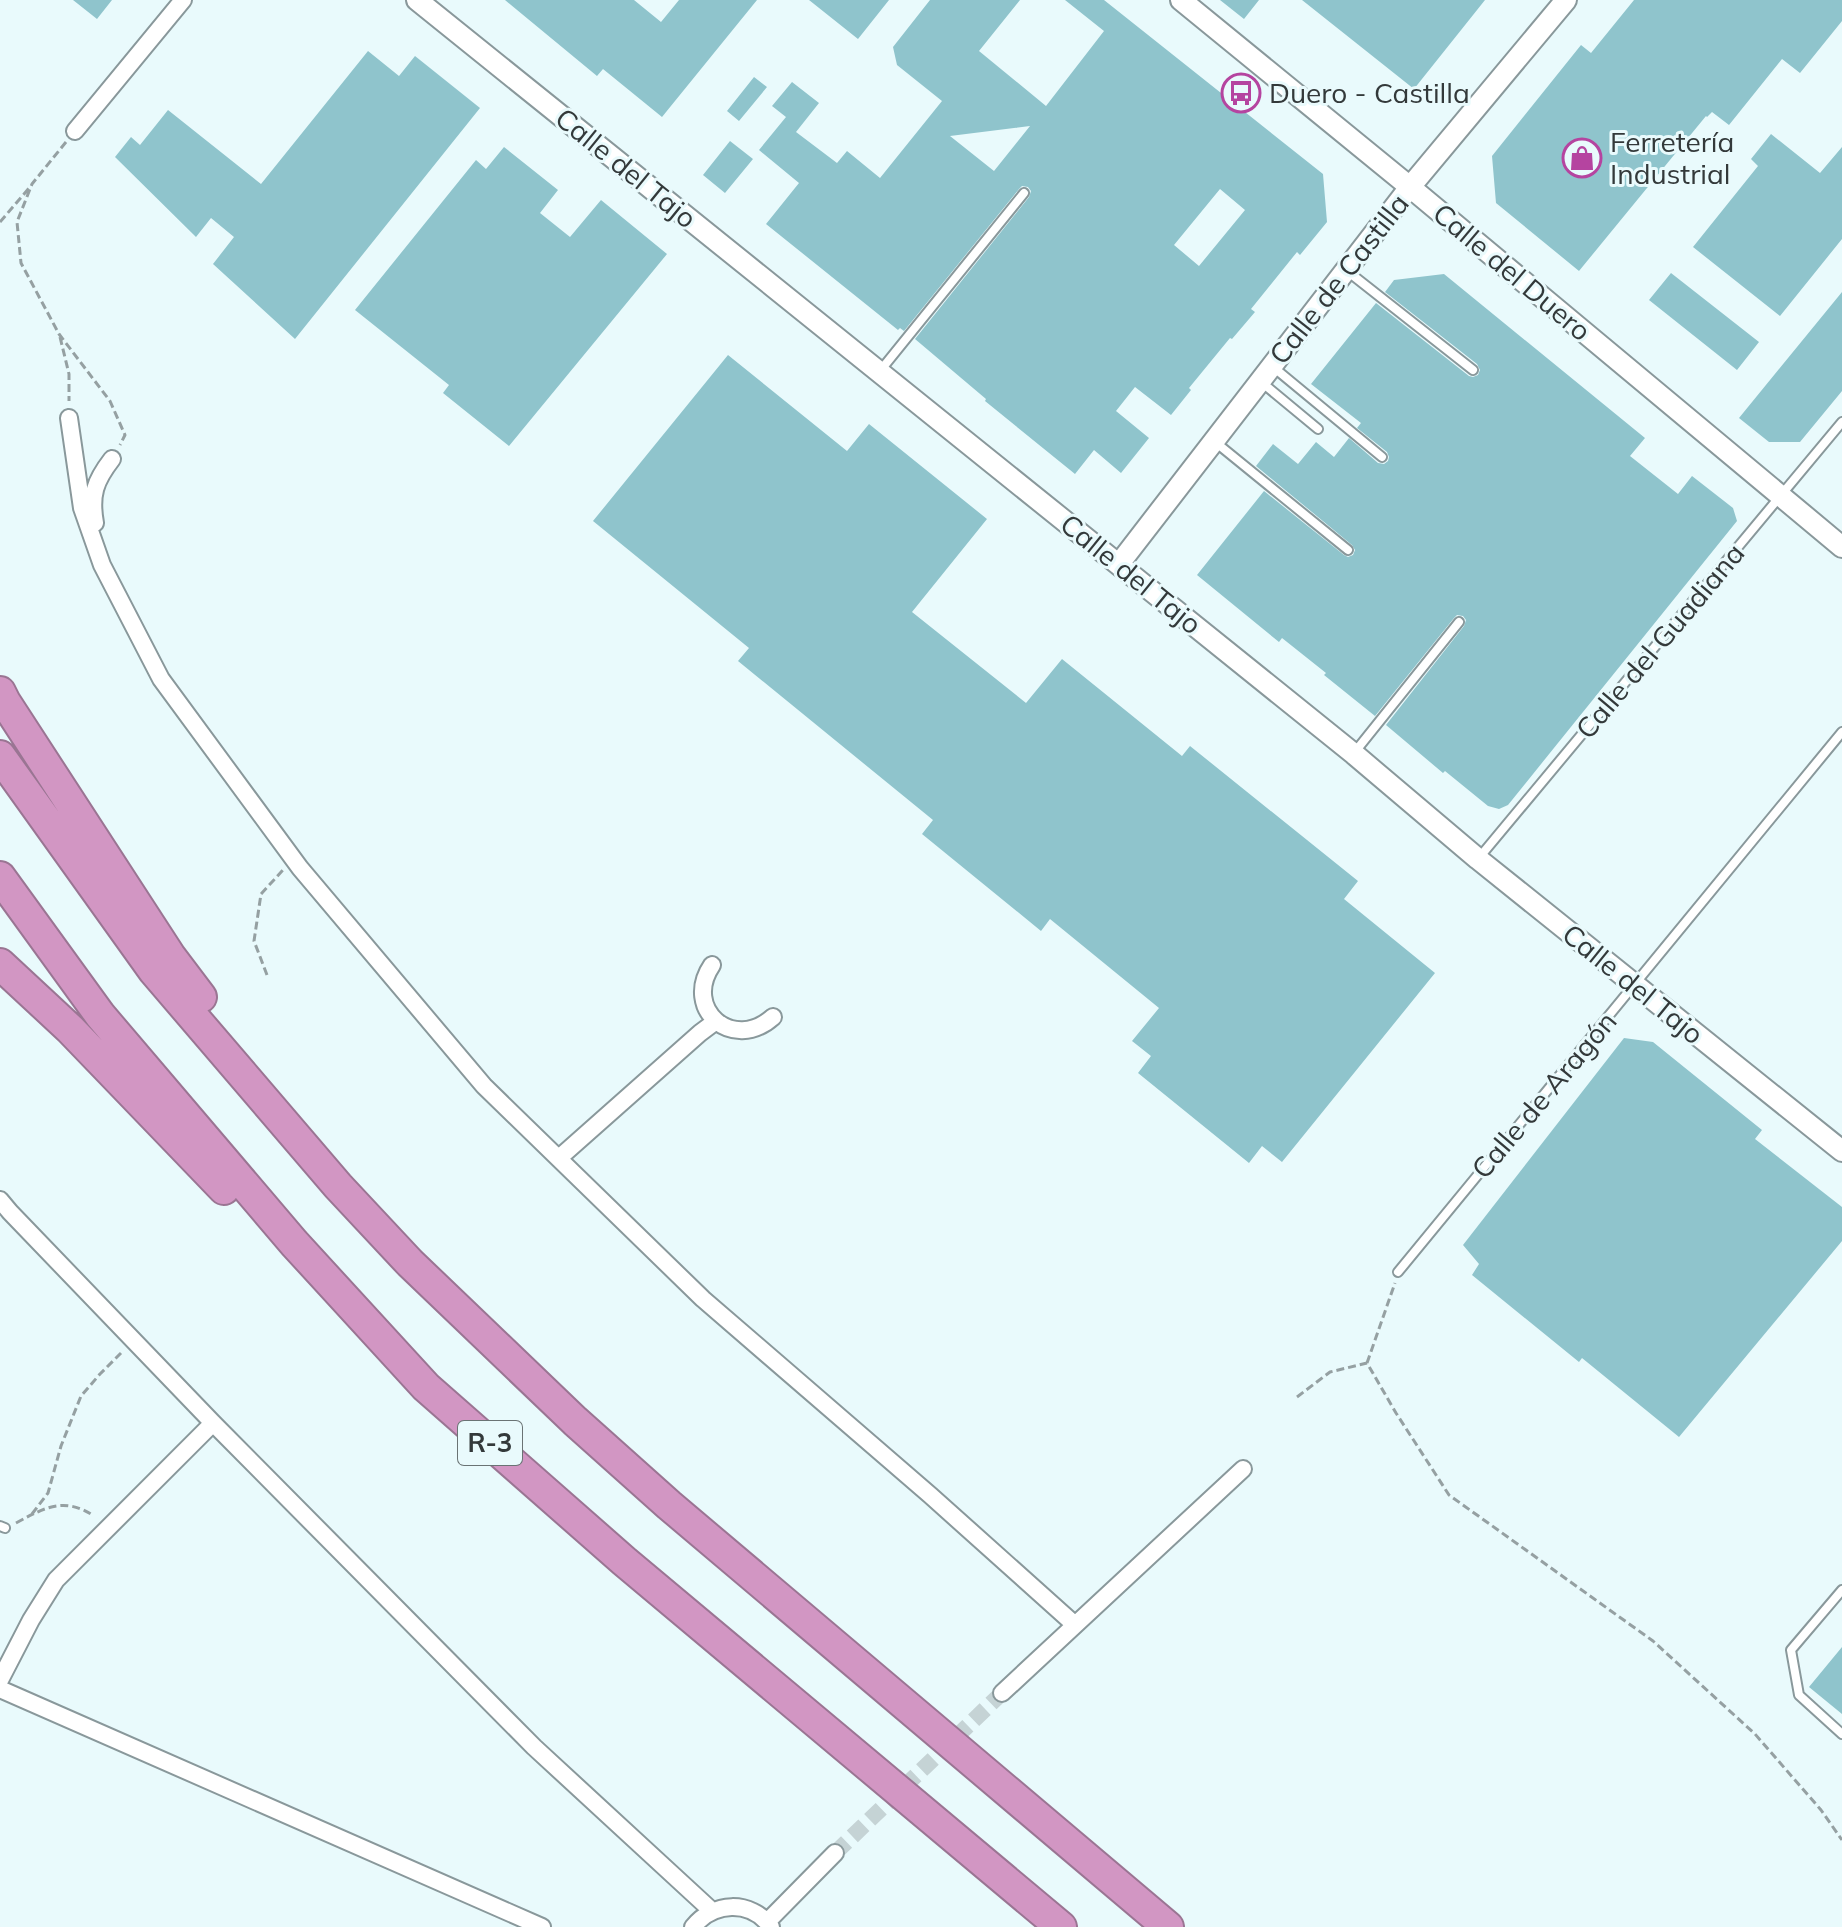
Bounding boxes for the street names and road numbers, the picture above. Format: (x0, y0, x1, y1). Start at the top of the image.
street label: Calle del Tajo (549, 100, 704, 235)
street label: Calle de Castilla (1261, 187, 1416, 371)
street label: Calle del Duero (1426, 195, 1599, 348)
street label: Calle del Tajo (1054, 506, 1209, 641)
street label: Calle del Guadiana (1568, 536, 1752, 745)
street label: Calle del Tajo (1556, 916, 1711, 1051)
street label: Calle de Aragón (1464, 1004, 1624, 1185)
road number: R-3 (458, 1421, 522, 1465)

